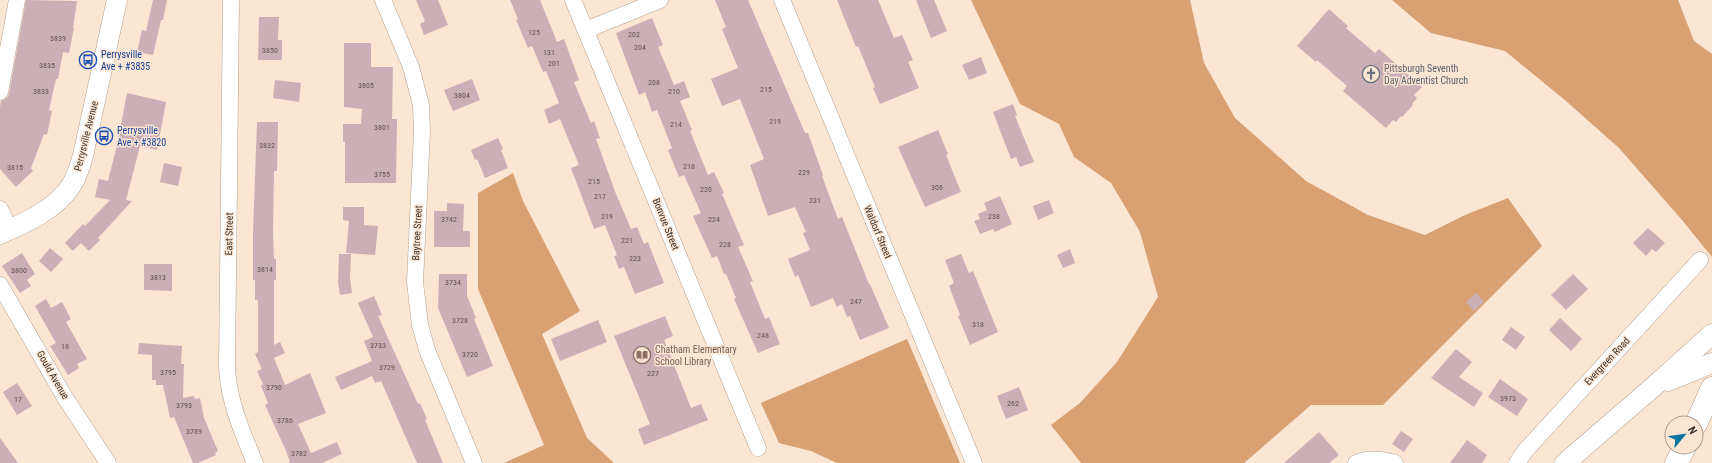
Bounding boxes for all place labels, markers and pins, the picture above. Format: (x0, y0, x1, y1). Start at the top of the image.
place label: Perrysville Ave + #3835 (101, 49, 150, 72)
bus stop icon: Perrysville Ave + #3835 (78, 50, 98, 70)
place label: Pittsburgh Seventh Day Adventist Church (1384, 63, 1468, 86)
church icon: Pittsburgh Seventh Day Adventist Church (1361, 64, 1381, 84)
place label: Perrysville Ave + #3820 (117, 125, 166, 148)
bus stop icon: Perrysville Ave + #3820 (94, 126, 114, 146)
place label: Chatham Elementary School Library (655, 344, 737, 367)
library icon: Chatham Elementary School Library (632, 345, 652, 365)

